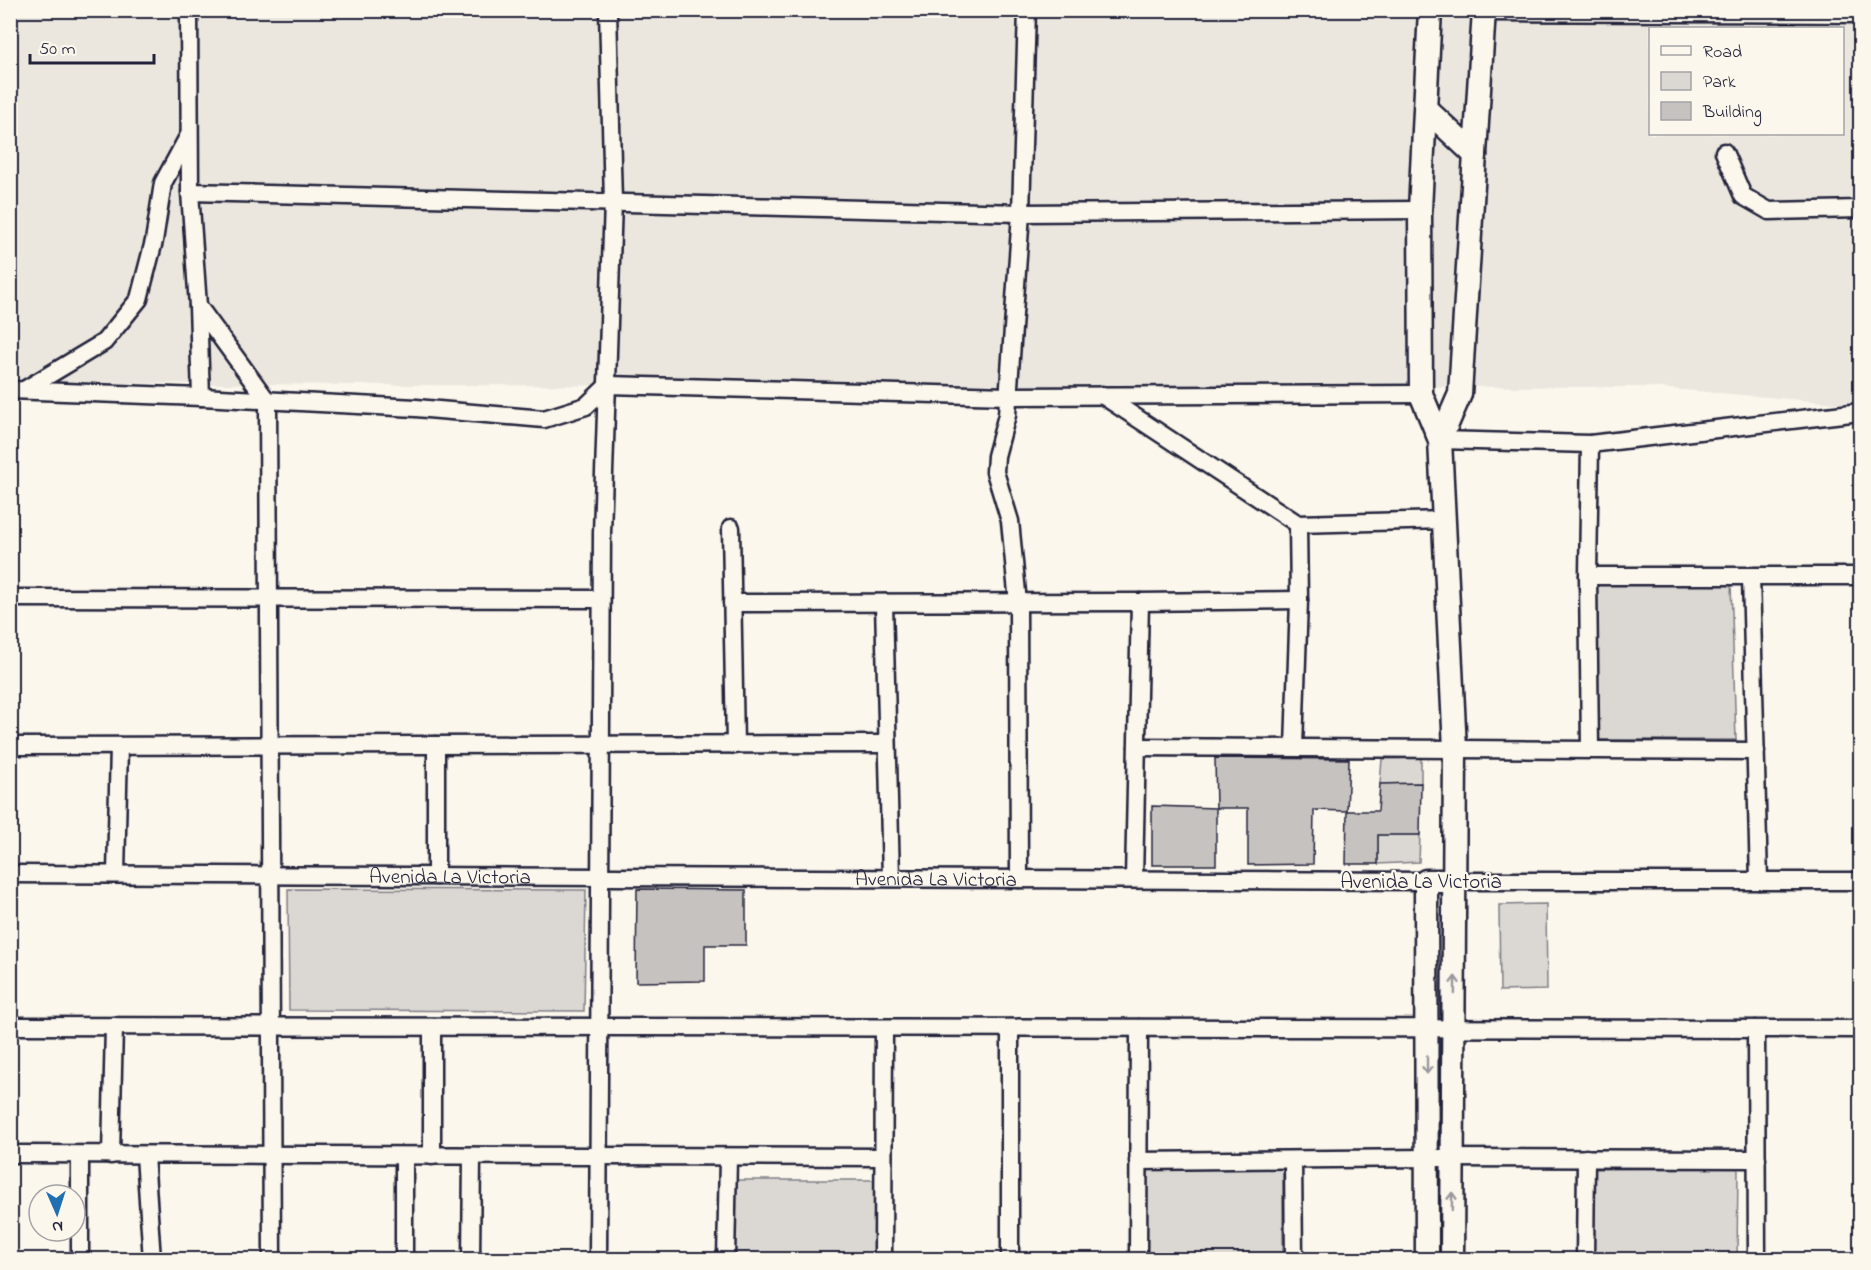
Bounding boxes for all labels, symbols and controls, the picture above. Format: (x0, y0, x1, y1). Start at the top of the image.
scale bar (30, 27, 154, 65)
legend (1649, 27, 1844, 135)
text: 50 m (39, 37, 76, 63)
text: Road (1703, 40, 1742, 66)
text: Park (1703, 70, 1736, 96)
text: Building (1702, 100, 1762, 127)
street label: Avenida La Victoria (369, 863, 531, 894)
street label: Avenida La Victoria (855, 865, 1017, 896)
street label: Avenida La Victoria (1340, 868, 1502, 898)
one-way arrow (1449, 976, 1461, 996)
one-way arrow (1421, 1055, 1433, 1075)
north arrow (27, 1183, 87, 1243)
one-way arrow (1447, 1192, 1458, 1212)
text: N (51, 1214, 64, 1238)

